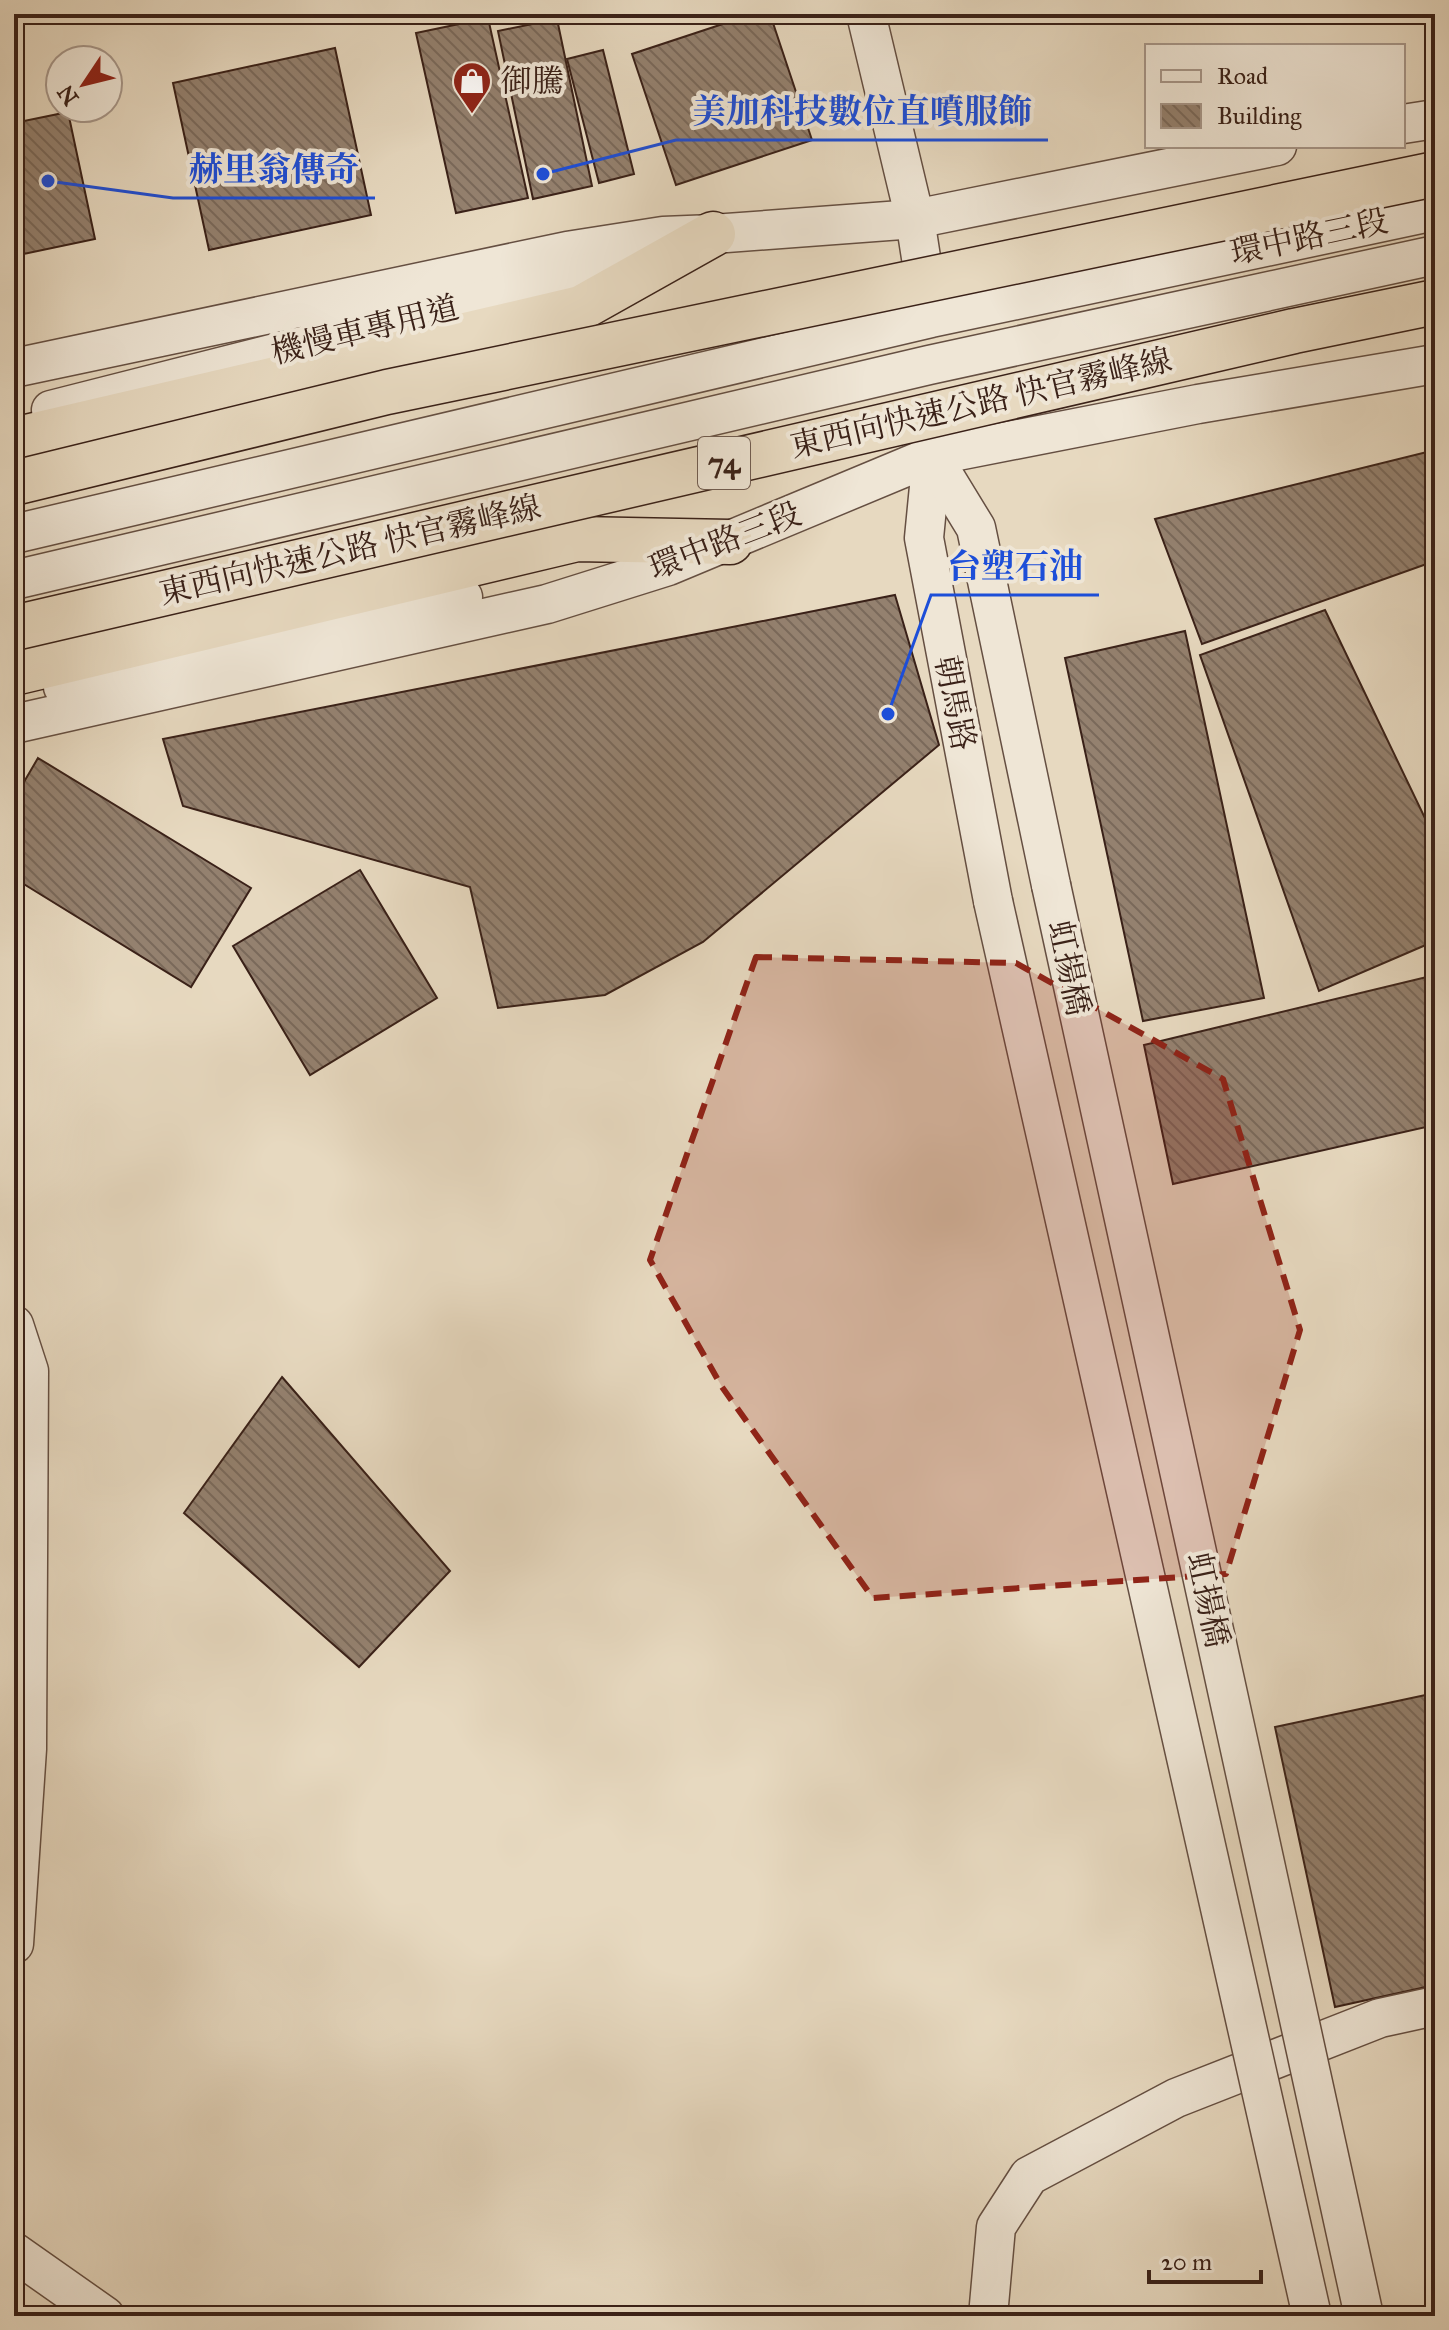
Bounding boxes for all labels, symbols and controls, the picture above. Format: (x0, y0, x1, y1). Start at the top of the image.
north arrow (44, 44, 124, 124)
legend (1145, 44, 1405, 148)
shop icon: 御騰 (451, 60, 493, 115)
text: Road (1217, 61, 1268, 91)
place label: 御騰 (500, 62, 564, 101)
text: N (51, 80, 84, 111)
callout: 美加科技數位直噴服飾 (676, 82, 1048, 140)
text: 美加科技數位直噴服飾 (692, 91, 1032, 132)
text: Building (1217, 101, 1302, 131)
callout: 赫里翁傳奇 (173, 140, 375, 198)
text: 赫里翁傳奇 (189, 149, 359, 190)
street label: 環中路三段 (1227, 201, 1391, 273)
street label: 機慢車專用道 (267, 288, 463, 372)
street label: 東西向快速公路 快官霧峰線 (786, 340, 1176, 466)
road number: 74 (698, 437, 750, 489)
street label: 東西向快速公路 快官霧峰線 (155, 487, 545, 613)
street label: 環中路三段 (643, 494, 807, 588)
callout: 台塑石油 (931, 537, 1099, 595)
text: 台塑石油 (947, 546, 1083, 587)
street label: 朝馬路 (927, 652, 983, 754)
street label: 虹揚橋 (1040, 917, 1098, 1019)
street label: 虹揚橋 (1179, 1549, 1237, 1651)
scale bar (1149, 2234, 1261, 2284)
text: 20 m (1161, 2247, 1212, 2277)

